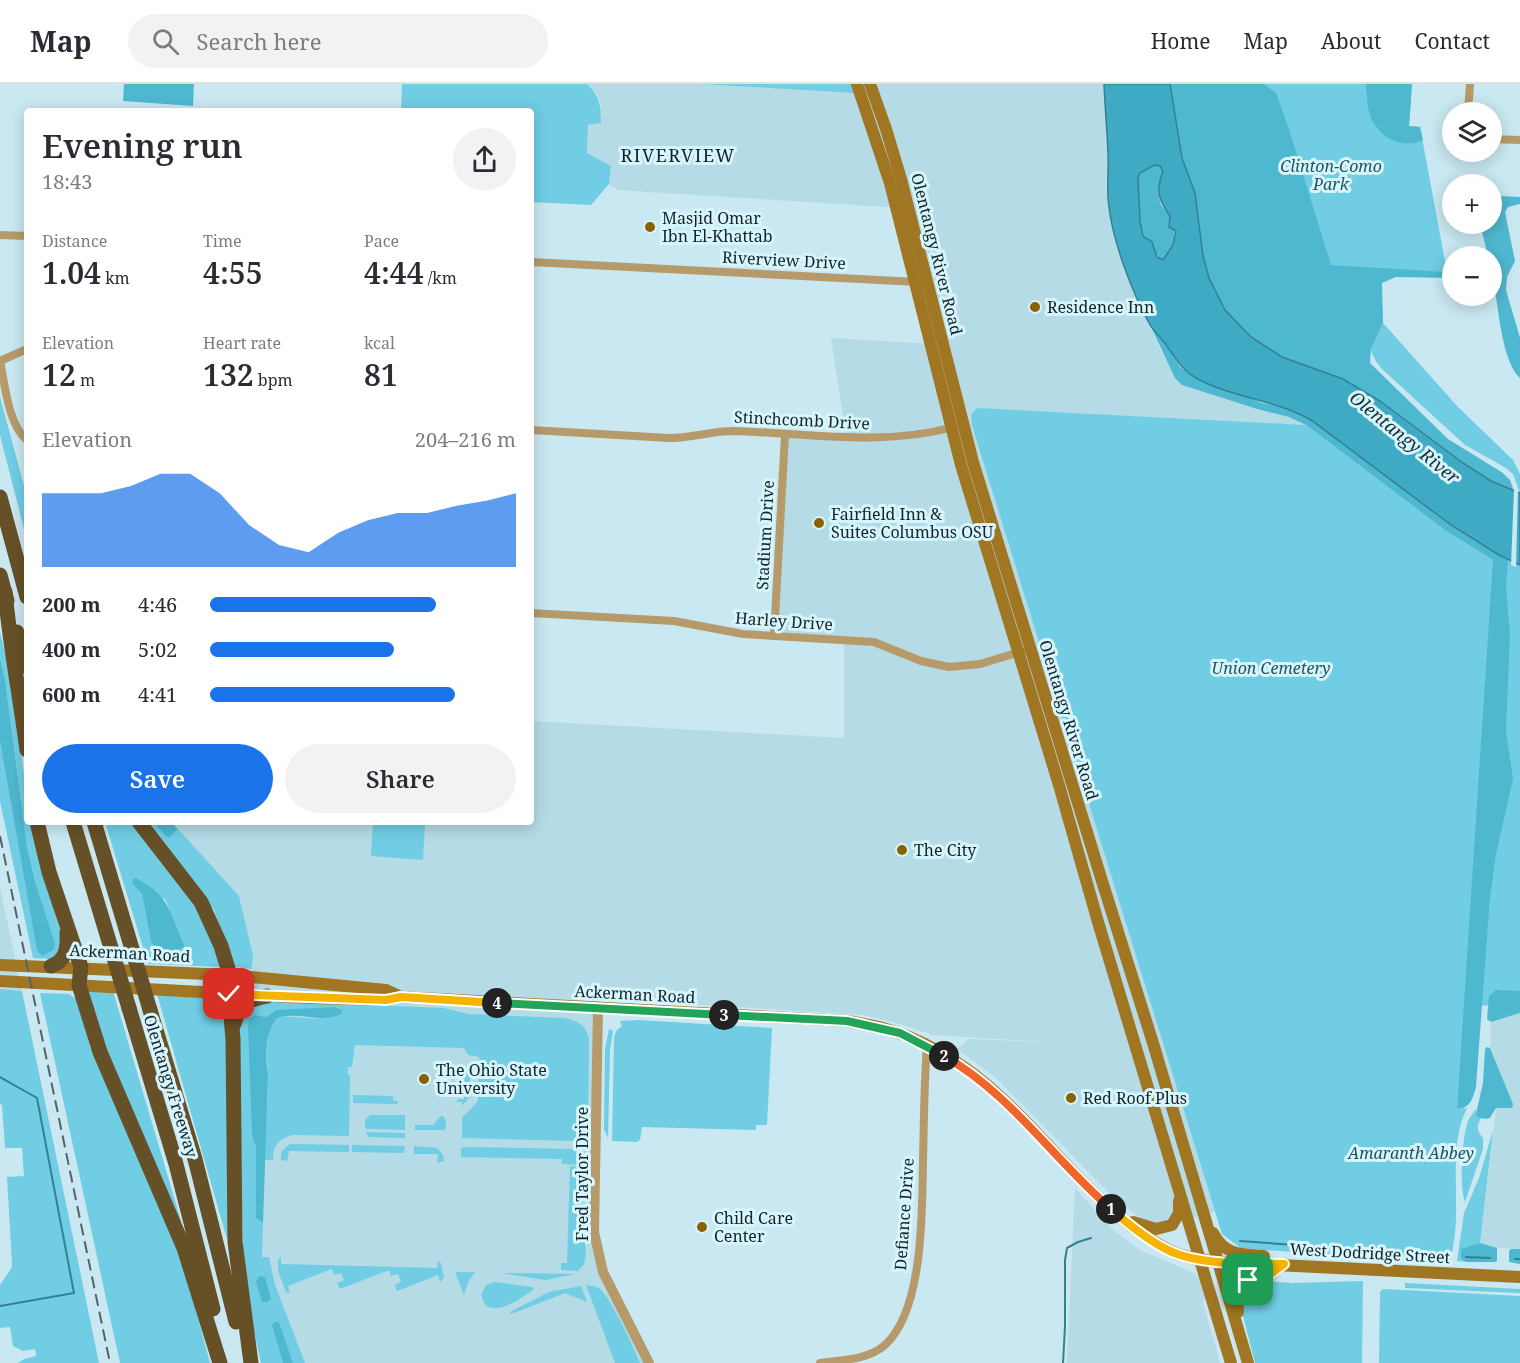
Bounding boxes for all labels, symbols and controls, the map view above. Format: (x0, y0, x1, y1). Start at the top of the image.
search box (128, 14, 548, 68)
text: Map (30, 22, 92, 60)
icon: search (149, 25, 182, 58)
text: Search here (197, 26, 321, 56)
text: Home (1151, 27, 1211, 55)
text: Map (1244, 27, 1288, 55)
text: About (1321, 27, 1382, 55)
text: Contact (1415, 27, 1490, 55)
map controls (1442, 102, 1502, 306)
button: layers (1442, 102, 1502, 162)
text: Evening run (42, 123, 243, 168)
button: share (453, 128, 516, 191)
district label: RIVERVIEW (620, 143, 736, 167)
park label: Clinton-Como Park (1280, 155, 1382, 195)
text: 18:43 (42, 168, 92, 195)
street label: Olentangy River Road (906, 171, 968, 337)
button: + (1442, 174, 1502, 234)
place label: Masjid Omar Ibn El-Khattab (662, 207, 773, 247)
marker: Masjid Omar Ibn El-Khattab (643, 220, 657, 234)
text: Distance (42, 230, 107, 252)
text: Time (203, 230, 242, 252)
text: Pace (364, 230, 399, 252)
street label: Riverview Drive (722, 246, 846, 274)
button: − (1442, 246, 1502, 306)
text: 1.04 (42, 252, 101, 293)
text: 4:55 (203, 252, 263, 293)
text: 4:44 (364, 252, 424, 293)
text: km (101, 267, 130, 289)
text: /km (424, 267, 457, 289)
place label: Residence Inn (1047, 296, 1154, 318)
marker: Residence Inn (1028, 300, 1042, 314)
text: Elevation (42, 332, 114, 354)
text: Heart rate (203, 332, 281, 354)
text: kcal (364, 332, 395, 354)
text: 12 (42, 354, 76, 395)
text: 132 (203, 354, 254, 395)
text: 81 (364, 354, 398, 395)
text: m (76, 369, 95, 391)
text: bpm (254, 369, 293, 391)
water label: Olentangy River (1345, 385, 1465, 489)
street label: Stinchcomb Drive (733, 405, 871, 435)
text: Elevation (42, 426, 132, 453)
text: 204–216 m (415, 426, 516, 453)
street label: Stadium Drive (751, 480, 779, 590)
place label: Fairfield Inn & Suites Columbus OSU (831, 503, 994, 543)
marker: Fairfield Inn & Suites Columbus OSU (812, 516, 826, 530)
text: 200 m (42, 591, 101, 618)
text: 4:46 (138, 591, 177, 618)
street label: Harley Drive (734, 607, 834, 635)
text: 400 m (42, 636, 101, 663)
text: 5:02 (138, 636, 177, 663)
street label: Olentangy River Road (1034, 637, 1104, 803)
park label: Union Cemetery (1212, 657, 1330, 679)
text: 600 m (42, 681, 101, 708)
text: 4:41 (138, 681, 177, 708)
button: Save (42, 744, 273, 813)
button: Share (285, 744, 516, 813)
place label: The City (914, 839, 977, 861)
marker: The City (895, 843, 909, 857)
street label: Ackerman Road (69, 939, 191, 967)
pin (203, 968, 254, 1019)
icon: check (212, 977, 245, 1010)
street label: Ackerman Road (574, 980, 696, 1008)
pin: 4 (482, 988, 512, 1018)
text: 4 (492, 992, 502, 1014)
pin: 3 (709, 1000, 739, 1030)
text: 3 (719, 1004, 729, 1026)
street label: Olentangy Freeway (139, 1012, 203, 1161)
pin: 2 (929, 1041, 959, 1071)
text: 2 (939, 1045, 949, 1067)
place label: The Ohio State University (436, 1059, 547, 1099)
marker: The Ohio State University (417, 1072, 431, 1086)
place label: Red Roof Plus (1083, 1087, 1187, 1109)
marker: Red Roof Plus (1064, 1091, 1078, 1105)
street label: Fred Taylor Drive (571, 1107, 593, 1241)
park label: Amaranth Abbey (1347, 1142, 1474, 1164)
street label: Defiance Drive (889, 1157, 919, 1271)
pin: 1 (1096, 1194, 1126, 1224)
text: 1 (1106, 1198, 1116, 1220)
place label: Child Care Center (714, 1207, 793, 1247)
marker: Child Care Center (695, 1220, 709, 1234)
street label: West Dodridge Street (1289, 1238, 1451, 1268)
pin (1222, 1254, 1273, 1305)
icon: arrive (1231, 1263, 1264, 1296)

